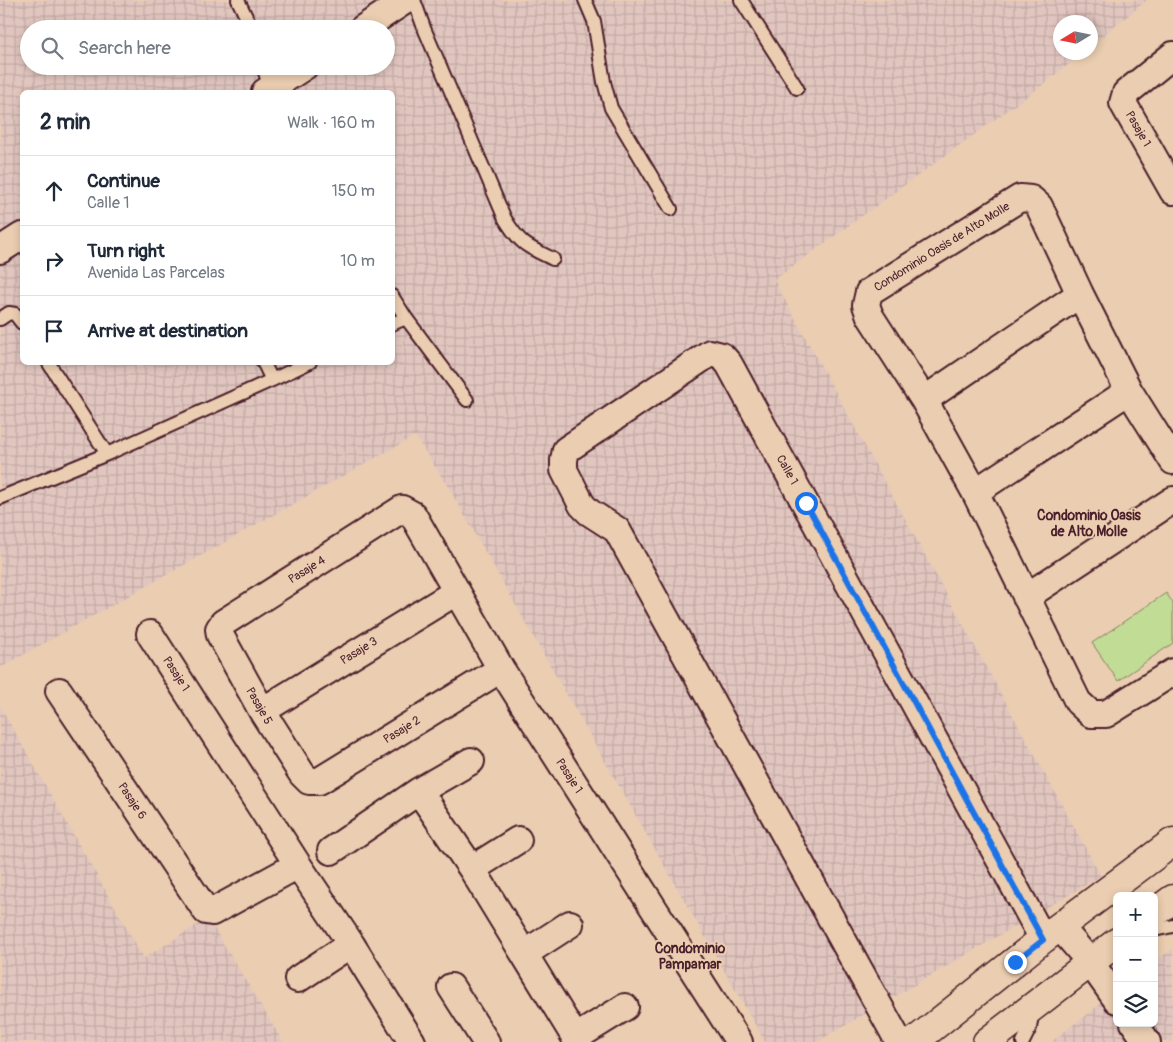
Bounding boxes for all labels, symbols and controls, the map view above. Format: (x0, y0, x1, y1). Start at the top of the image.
north arrow (1053, 15, 1098, 60)
search box (20, 20, 395, 75)
icon: search (38, 34, 66, 62)
text: Search here (78, 36, 171, 60)
text: 2 min (40, 109, 90, 136)
street label: Pasaje 1 (1122, 109, 1154, 149)
text: Walk · 160 m (287, 113, 375, 133)
text: Continue (87, 169, 160, 193)
icon: ahead (40, 177, 68, 205)
text: 150 m (331, 181, 375, 201)
text: Calle 1 (87, 193, 130, 213)
street label: Condominio Oasis de Alto Molle (871, 199, 1013, 295)
text: Turn right (87, 239, 165, 263)
icon: right (40, 247, 68, 275)
text: 10 m (340, 251, 375, 271)
text: Avenida Las Parcelas (87, 263, 225, 283)
icon: arrive (40, 317, 68, 345)
text: Arrive at destination (87, 319, 248, 343)
street label: Calle 1 (773, 452, 801, 488)
route start (795, 492, 818, 515)
district label: Condominio Oasis de Alto Molle (1037, 507, 1142, 540)
street label: Pasaje 4 (286, 553, 328, 587)
street label: Pasaje 3 (338, 634, 380, 668)
street label: Pasaje 1 (159, 654, 193, 694)
street label: Pasaje 5 (242, 685, 276, 727)
street label: Pasaje 2 (381, 713, 423, 747)
street label: Pasaje 1 (552, 756, 586, 796)
street label: Pasaje 6 (114, 780, 150, 822)
map controls (1113, 892, 1158, 1027)
button: + (1113, 892, 1158, 937)
button: − (1113, 937, 1158, 982)
district label: Condominio Pampamar (655, 940, 726, 973)
route end (1004, 951, 1027, 974)
button: layers (1113, 982, 1158, 1027)

